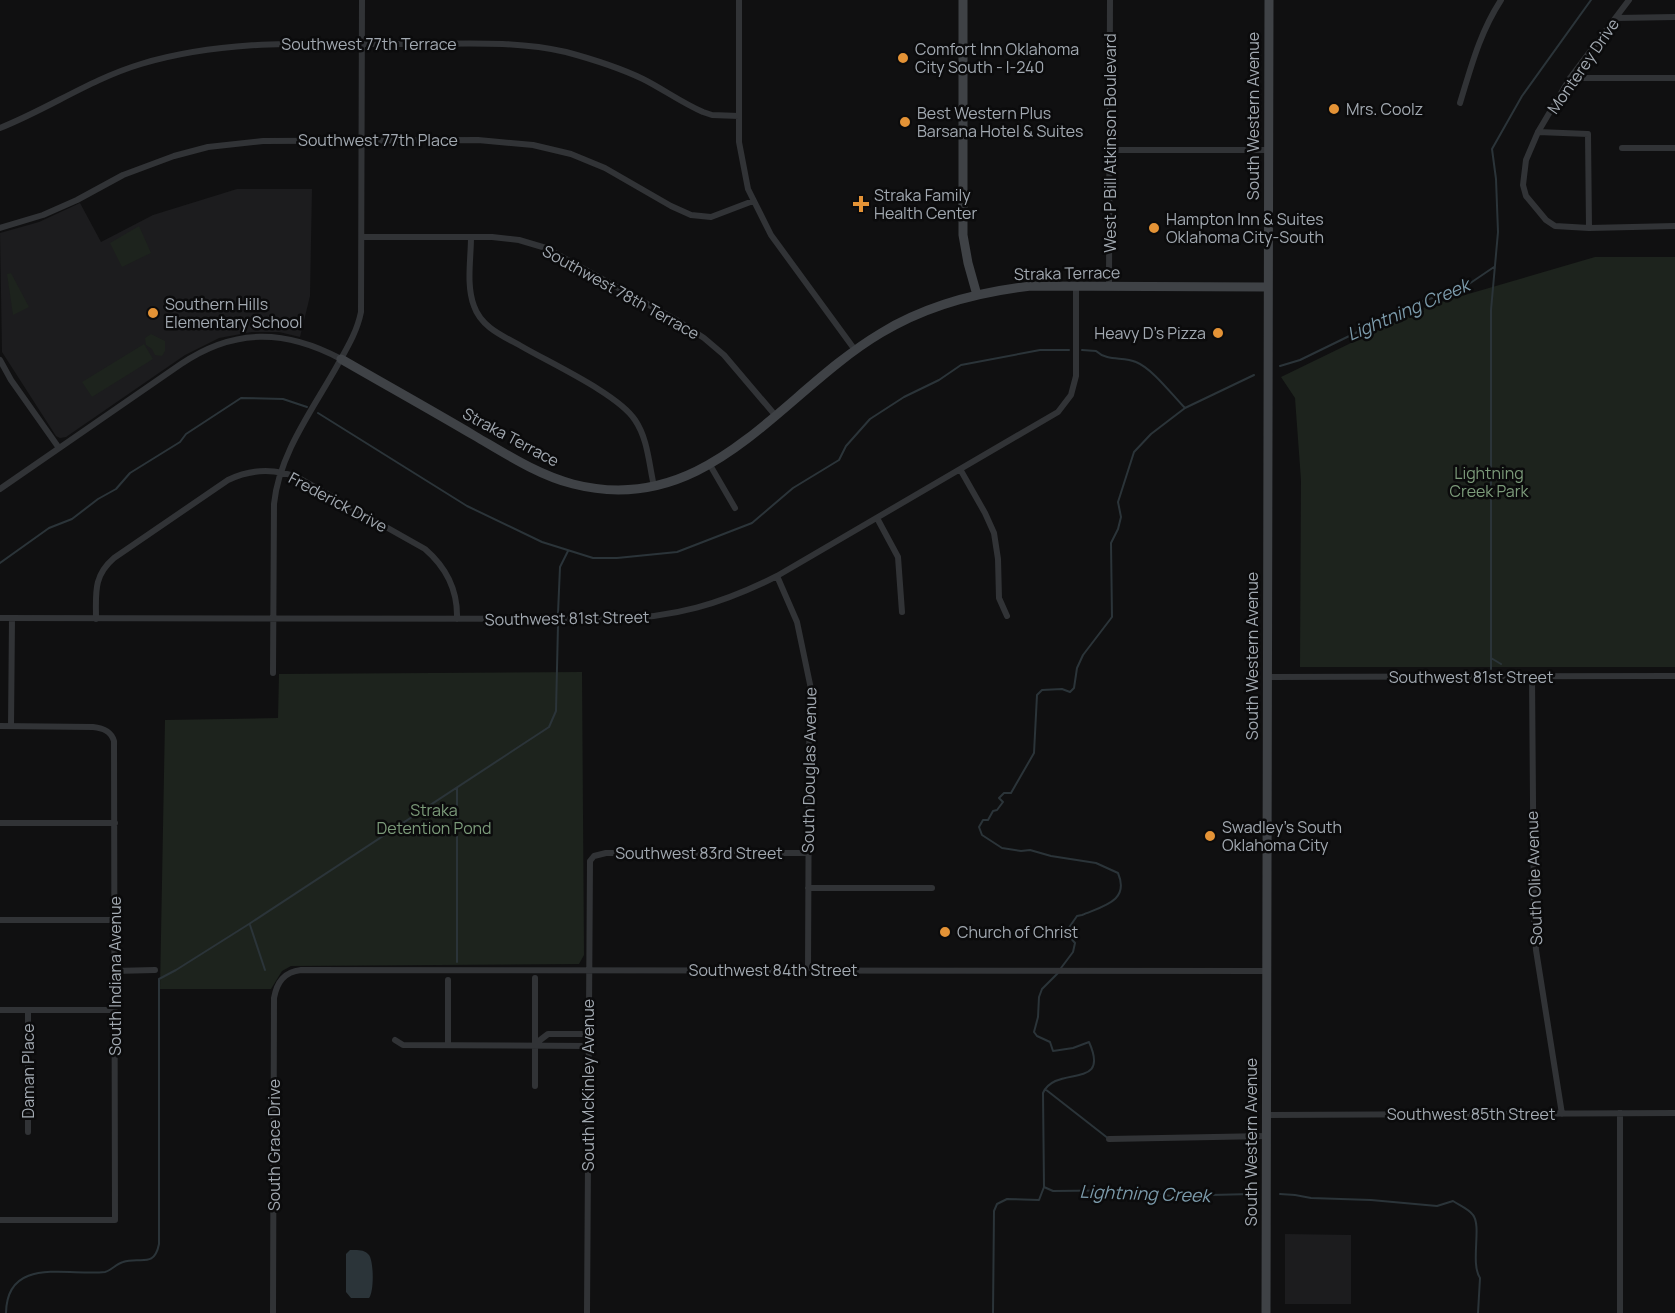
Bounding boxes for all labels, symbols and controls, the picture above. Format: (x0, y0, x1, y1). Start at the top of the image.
street label: Monterey Drive (1542, 14, 1624, 118)
street label: South Western Avenue (1242, 32, 1264, 200)
street label: Southwest 77th Terrace (281, 33, 457, 55)
street label: West P Bill Atkinson Boulevard (1099, 33, 1121, 253)
place label: Comfort Inn Oklahoma City South - I-240 (915, 38, 1079, 78)
marker: Comfort Inn Oklahoma City South - I-240 (896, 51, 910, 65)
place label: Mrs. Coolz (1346, 98, 1423, 120)
place label: Best Western Plus Barsana Hotel & Suites (917, 102, 1083, 142)
marker: Mrs. Coolz (1327, 102, 1341, 116)
marker: Best Western Plus Barsana Hotel & Suites (898, 115, 912, 129)
street label: Southwest 77th Place (298, 129, 458, 151)
place label: Straka Family Health Center (874, 184, 977, 224)
marker: Straka Family Health Center (852, 195, 870, 213)
place label: Hampton Inn & Suites Oklahoma City-South (1166, 208, 1324, 248)
marker: Hampton Inn & Suites Oklahoma City-South (1147, 221, 1161, 235)
street label: Southwest 78th Terrace (539, 240, 703, 344)
street label: Straka Terrace (1014, 261, 1120, 285)
water label: Lightning Creek (1343, 271, 1476, 346)
place label: Southern Hills Elementary School (165, 293, 303, 333)
marker: Southern Hills Elementary School (146, 306, 160, 320)
place label: Heavy D's Pizza (1094, 322, 1206, 344)
marker: Heavy D's Pizza (1211, 326, 1225, 340)
street label: Straka Terrace (459, 402, 563, 472)
park label: Lightning Creek Park (1450, 462, 1529, 502)
street label: Frederick Drive (285, 467, 391, 537)
street label: South Western Avenue (1241, 572, 1263, 740)
street label: Southwest 81st Street (485, 606, 649, 630)
street label: Southwest 81st Street (1389, 666, 1553, 688)
street label: South Douglas Avenue (797, 687, 821, 853)
park label: Straka Detention Pond (376, 799, 492, 839)
street label: South Olie Avenue (1521, 810, 1547, 946)
place label: Swadley’s South Oklahoma City (1222, 816, 1342, 856)
marker: Swadley’s South Oklahoma City (1203, 829, 1217, 843)
street label: Southwest 83rd Street (615, 842, 783, 864)
street label: South Indiana Avenue (104, 896, 126, 1056)
place label: Church of Christ (957, 921, 1078, 943)
marker: Church of Christ (938, 925, 952, 939)
street label: Southwest 84th Street (689, 959, 857, 981)
street label: South McKinley Avenue (577, 999, 599, 1171)
street label: Daman Place (17, 1023, 39, 1119)
street label: South Western Avenue (1240, 1058, 1262, 1226)
street label: South Grace Drive (263, 1079, 285, 1211)
street label: Southwest 85th Street (1387, 1103, 1555, 1125)
water label: Lightning Creek (1079, 1179, 1214, 1207)

